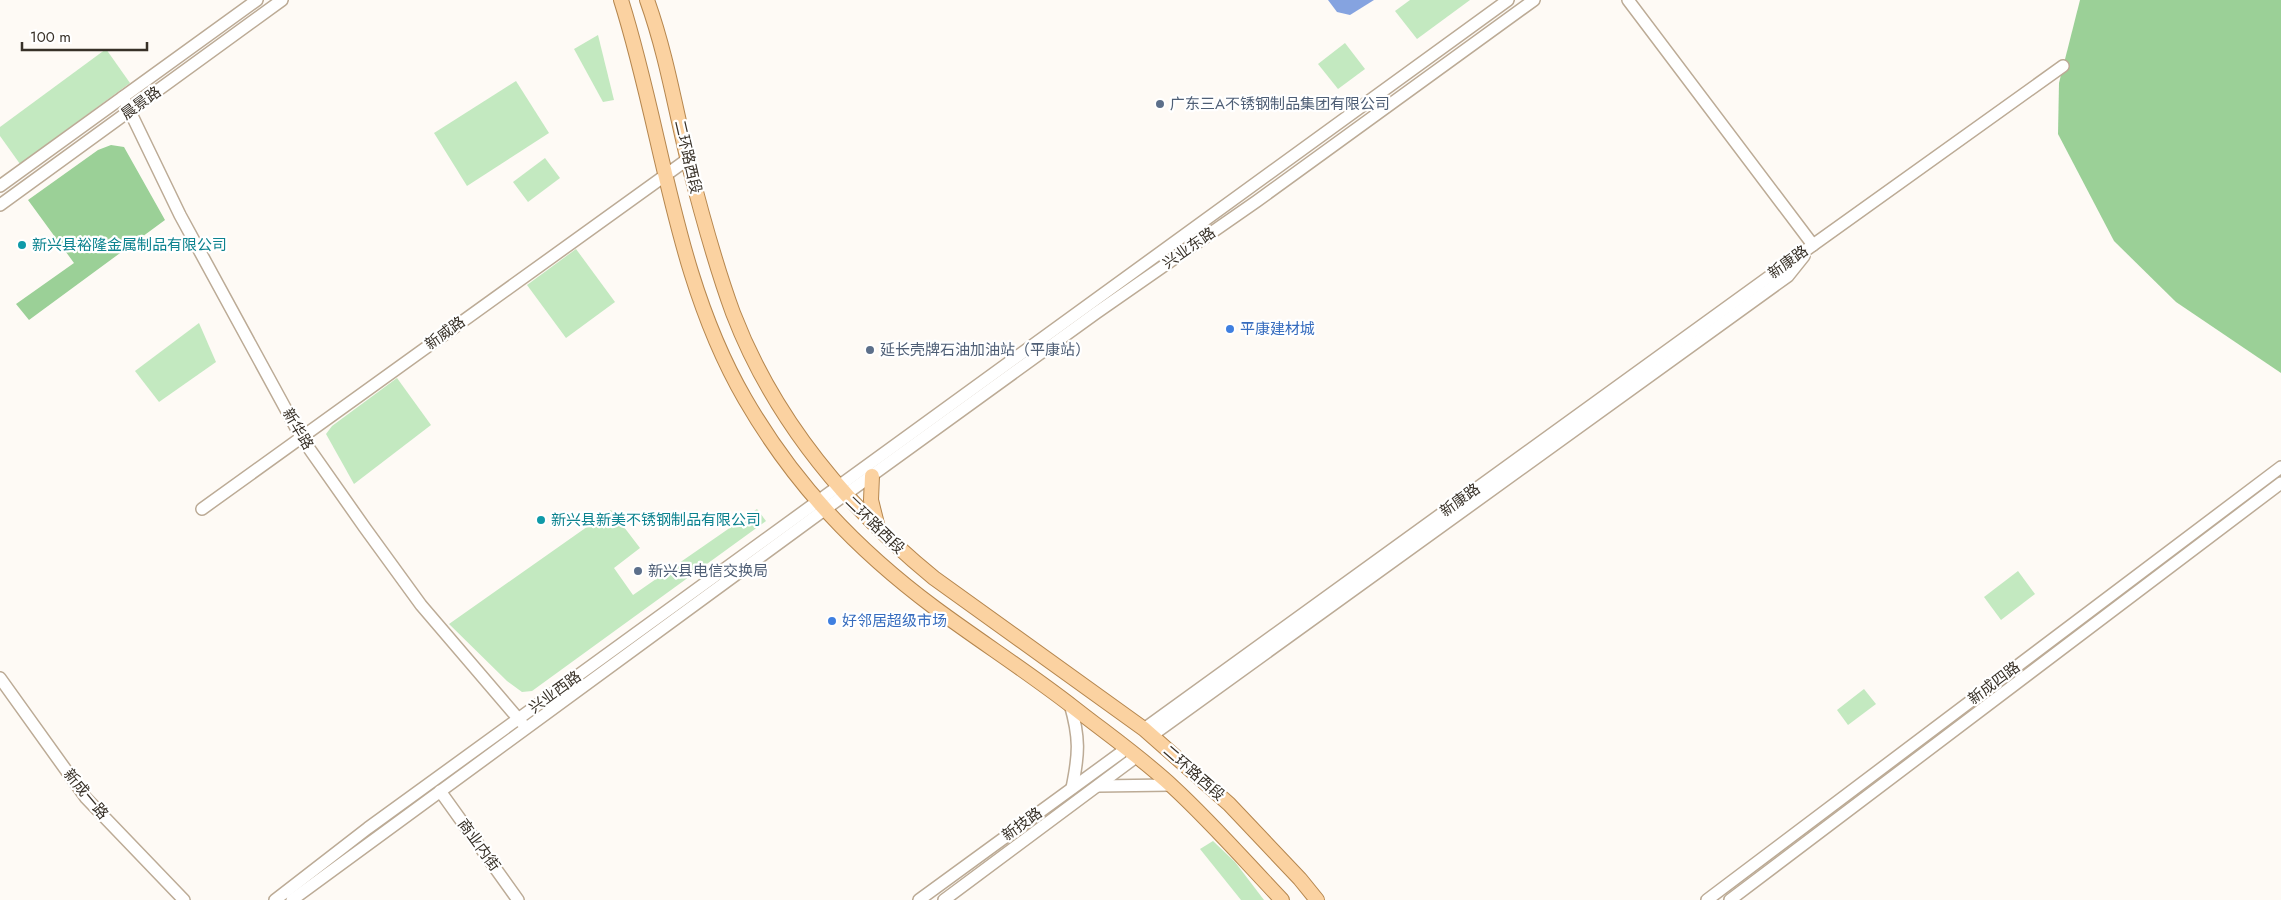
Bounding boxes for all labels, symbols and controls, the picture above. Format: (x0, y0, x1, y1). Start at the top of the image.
scale bar (22, 20, 148, 52)
text: 100 m (30, 26, 71, 48)
street label: 晨景路 (116, 81, 166, 125)
place label: 广东三A不锈钢制品集团有限公司 (1170, 93, 1390, 115)
marker: 广东三A不锈钢制品集团有限公司 (1154, 98, 1166, 110)
street label: 二环路西段 (669, 118, 707, 196)
street label: 兴业东路 (1158, 222, 1220, 274)
place label: 新兴县裕隆金属制品有限公司 (32, 234, 227, 256)
marker: 新兴县裕隆金属制品有限公司 (16, 239, 28, 251)
street label: 新康路 (1763, 240, 1813, 284)
street label: 新威路 (420, 311, 470, 355)
place label: 平康建材城 (1240, 318, 1315, 340)
marker: 平康建材城 (1224, 323, 1236, 335)
place label: 延长壳牌石油加油站（平康站） (880, 339, 1090, 361)
marker: 延长壳牌石油加油站（平康站） (864, 344, 876, 356)
street label: 新华路 (277, 404, 319, 454)
street label: 新康路 (1435, 478, 1485, 522)
street label: 二环路西段 (840, 491, 910, 559)
place label: 新兴县新美不锈钢制品有限公司 (551, 509, 761, 531)
marker: 新兴县新美不锈钢制品有限公司 (535, 514, 547, 526)
place label: 新兴县电信交换局 (648, 560, 768, 582)
marker: 新兴县电信交换局 (632, 565, 644, 577)
place label: 好邻居超级市场 (842, 610, 947, 632)
marker: 好邻居超级市场 (826, 615, 838, 627)
street label: 新成四路 (1963, 656, 2025, 710)
street label: 兴业西路 (524, 665, 586, 719)
street label: 二环路西段 (1158, 740, 1230, 806)
street label: 新成一路 (58, 764, 114, 824)
street label: 新技路 (997, 802, 1047, 846)
street label: 商业内街 (452, 814, 506, 876)

